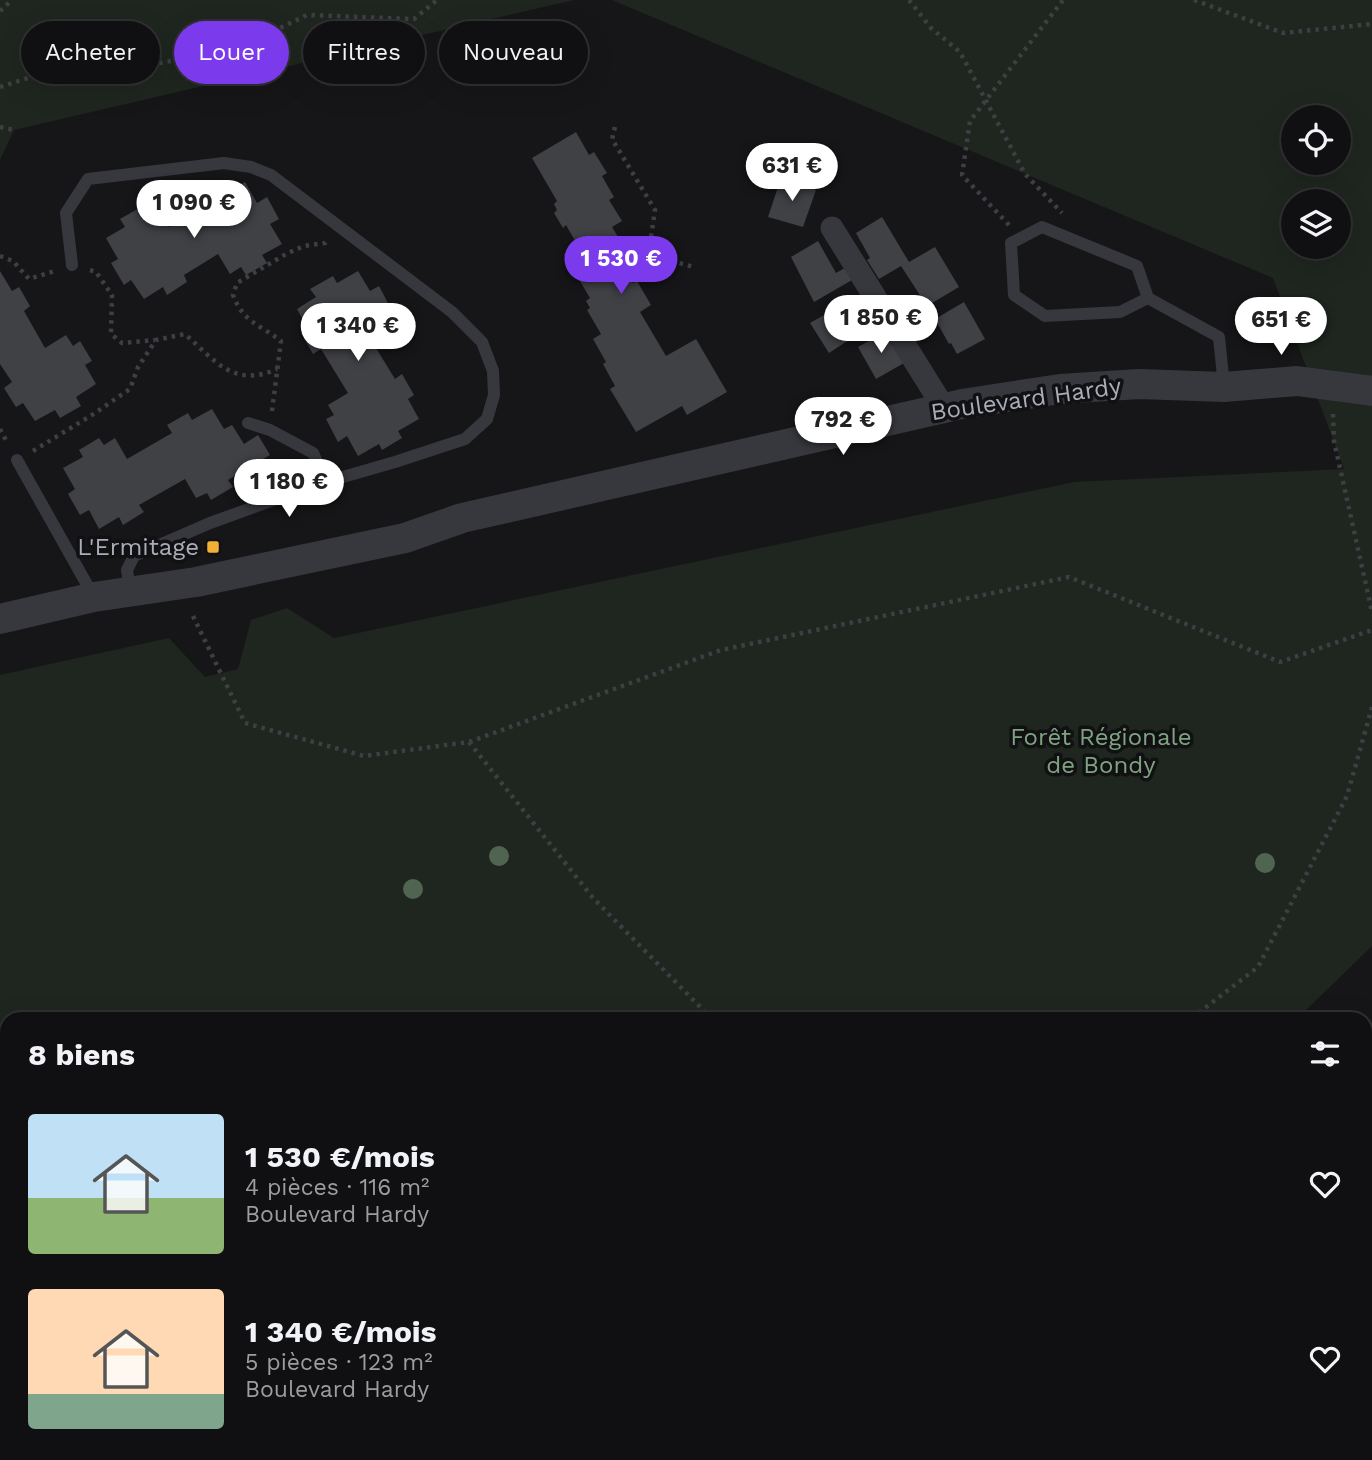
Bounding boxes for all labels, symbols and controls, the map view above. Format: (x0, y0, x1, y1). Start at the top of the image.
chip: Acheter (21, 21, 160, 84)
chip: Louer (174, 21, 289, 84)
chip: Filtres (303, 21, 425, 84)
chip: Nouveau (439, 21, 588, 84)
map controls (1281, 105, 1351, 259)
button: locate (1281, 105, 1351, 175)
pin: 631 € (743, 144, 841, 203)
text: 631 € (762, 152, 822, 179)
pin: 1 090 € (129, 180, 259, 240)
text: 1 090 € (152, 189, 236, 216)
button: layers (1281, 189, 1351, 259)
pin: 1 530 € (556, 236, 686, 296)
text: 1 530 € (580, 245, 662, 272)
pin: 1 850 € (816, 296, 946, 355)
pin: 651 € (1232, 298, 1330, 357)
pin: 1 340 € (293, 304, 423, 363)
text: 1 850 € (840, 304, 922, 331)
text: 651 € (1251, 306, 1311, 333)
text: 1 340 € (317, 312, 399, 339)
street label: Boulevard Hardy (929, 372, 1124, 426)
pin: 792 € (794, 398, 892, 457)
text: 792 € (811, 406, 875, 433)
pin: 1 180 € (224, 460, 354, 519)
text: 1 180 € (250, 468, 328, 495)
place label: L'Ermitage (77, 533, 199, 561)
marker: L'Ermitage (205, 539, 221, 555)
park label: Forêt Régionale de Bondy (1010, 723, 1192, 779)
icon: filters (1306, 1035, 1344, 1073)
text: 8 biens (28, 1037, 135, 1072)
text: 1 530 €/mois (245, 1139, 435, 1174)
icon: home (84, 1142, 168, 1226)
icon: heart (1306, 1165, 1344, 1203)
text: 4 pièces · 116 m² (245, 1174, 429, 1201)
text: Boulevard Hardy (245, 1201, 429, 1228)
text: 1 340 €/mois (245, 1314, 437, 1349)
icon: home (84, 1317, 168, 1401)
icon: heart (1306, 1340, 1344, 1378)
text: 5 pièces · 123 m² (245, 1349, 433, 1376)
text: Boulevard Hardy (245, 1376, 429, 1403)

